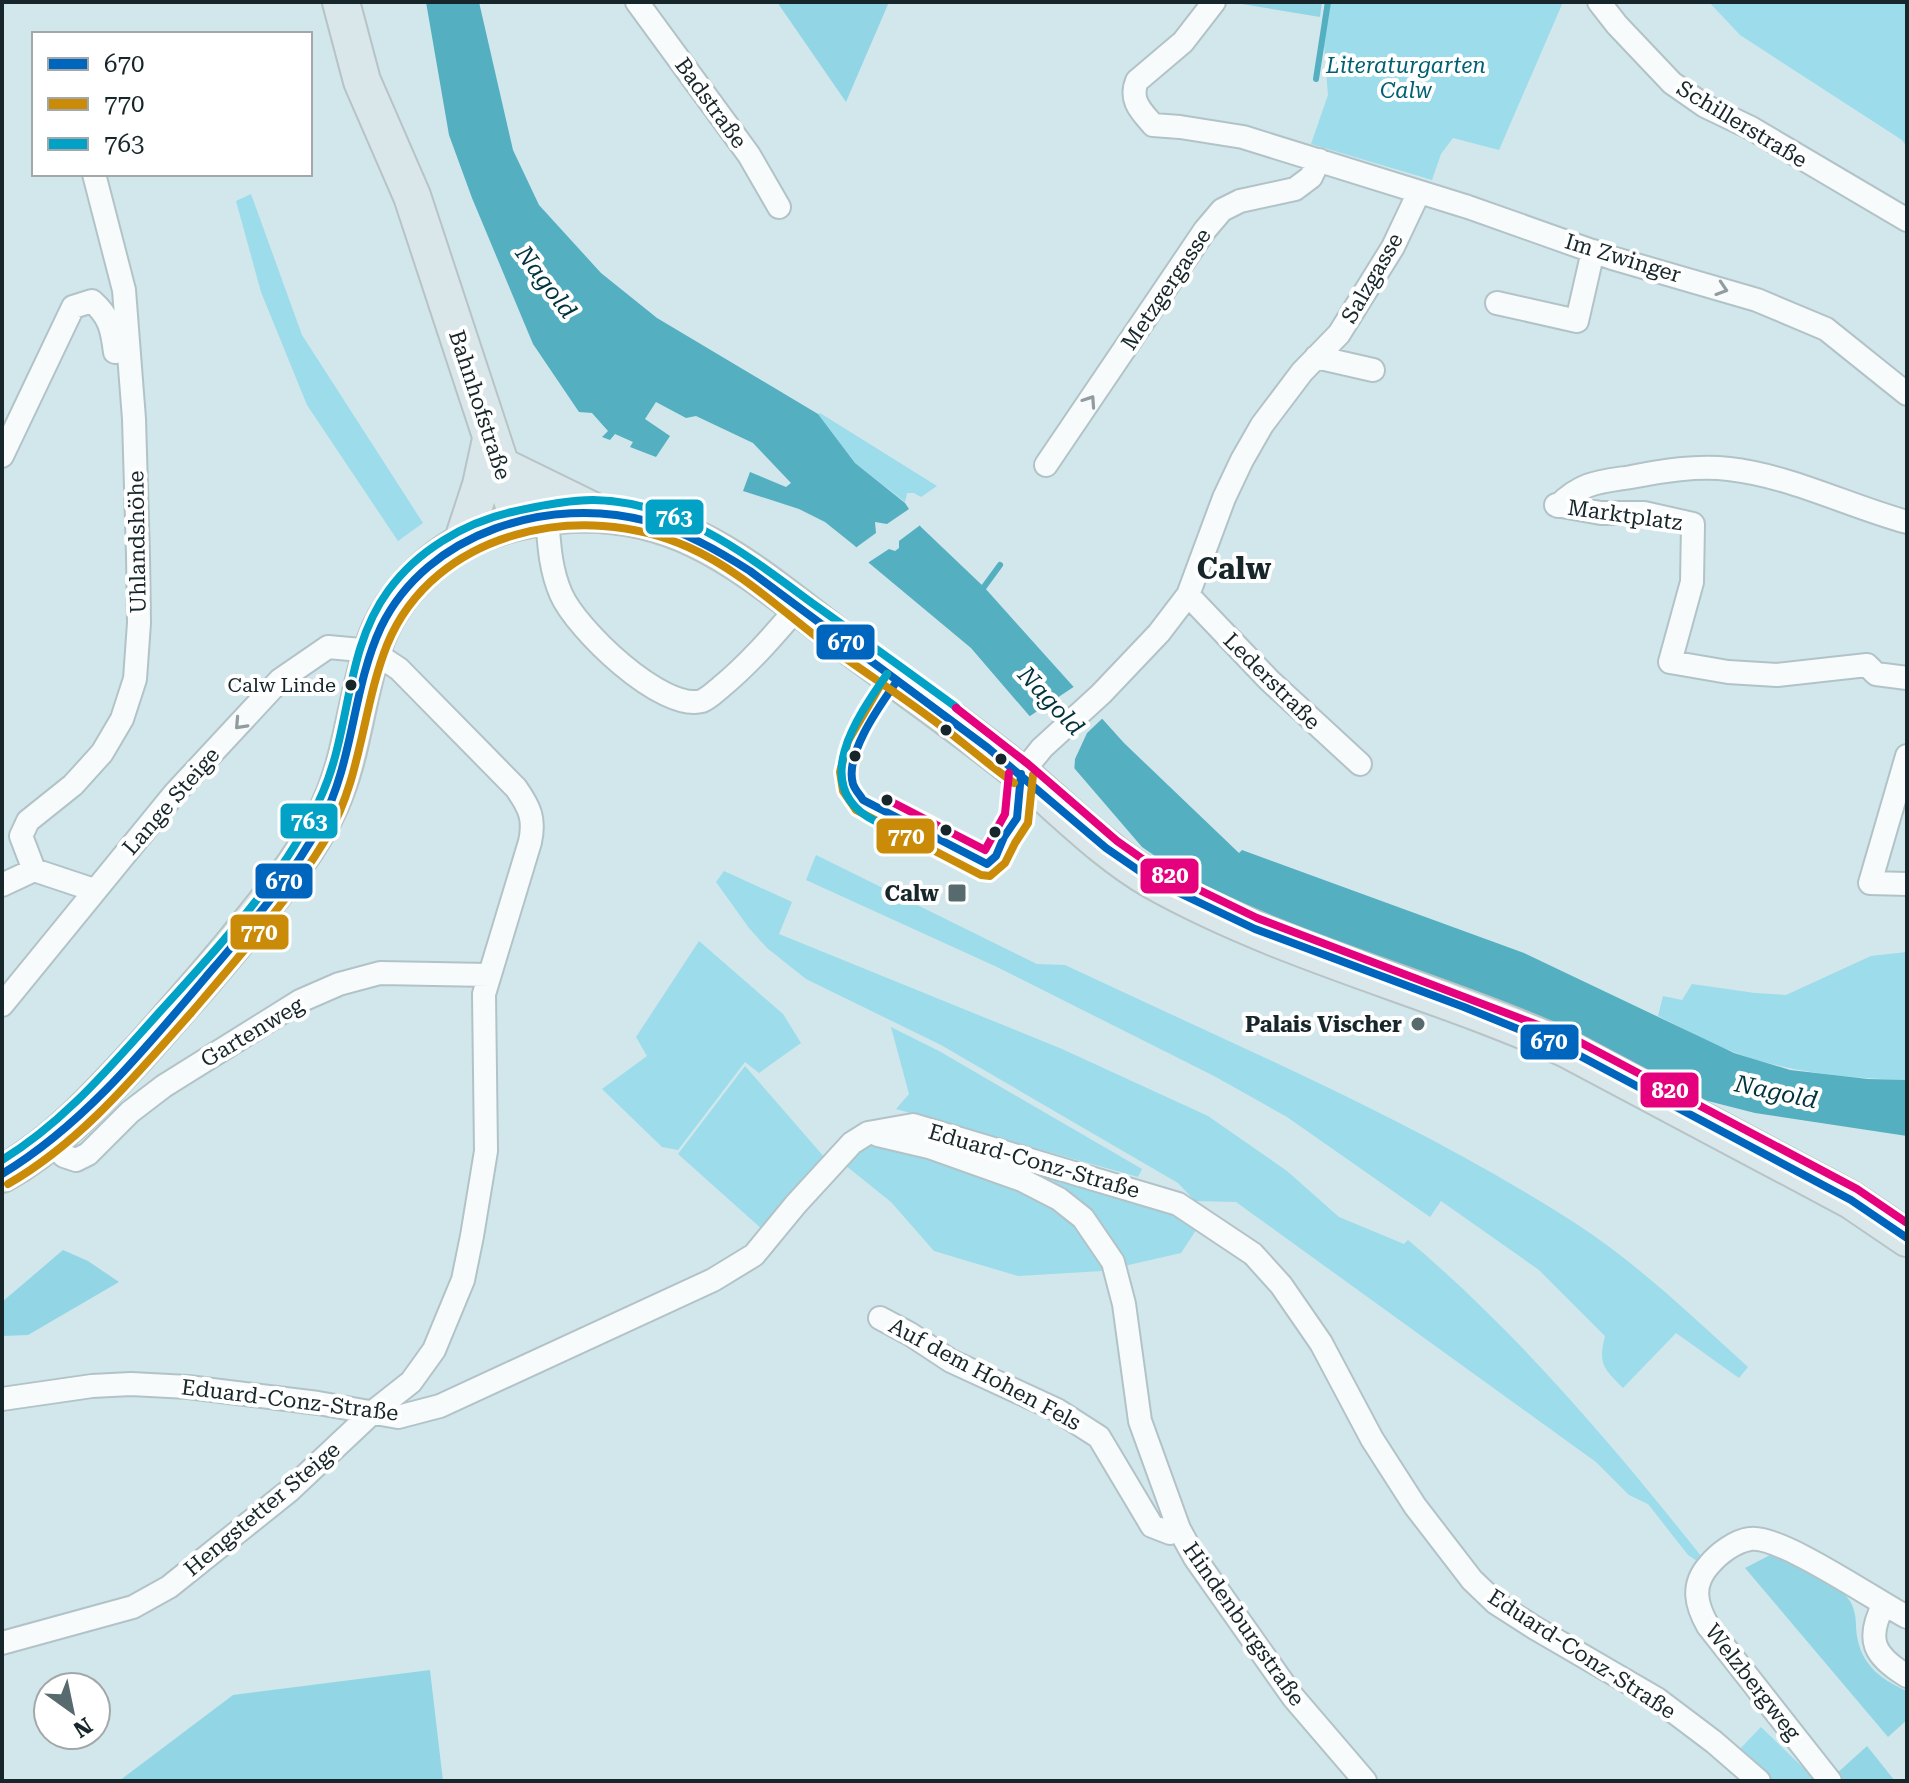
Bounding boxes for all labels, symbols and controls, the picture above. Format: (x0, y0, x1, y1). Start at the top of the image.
legend (32, 32, 312, 176)
text: 670 (104, 50, 144, 78)
street label: Badstraße (670, 53, 752, 153)
park label: Literaturgarten Calw (1325, 53, 1486, 103)
street label: Schillerstraße (1672, 75, 1812, 173)
text: 770 (104, 90, 144, 118)
text: 763 (104, 130, 144, 158)
street label: Metzgergasse (1116, 223, 1216, 355)
street label: Im Zwinger (1562, 228, 1684, 288)
street label: Salzgasse (1336, 229, 1408, 327)
water label: Nagold (509, 239, 582, 324)
one-way arrow (1714, 279, 1728, 295)
street label: Bahnhofstraße (444, 327, 516, 483)
one-way arrow (1080, 395, 1095, 409)
street label: Uhlandshöhe (123, 470, 151, 614)
street label: Marktplatz (1566, 495, 1684, 535)
line badge: 763 (644, 498, 705, 536)
text: 763 (656, 505, 692, 530)
district label: Calw (1197, 551, 1271, 586)
line badge: 670 (815, 623, 876, 661)
street label: Lederstraße (1218, 627, 1326, 735)
text: 670 (828, 630, 864, 655)
water label: Nagold (1012, 660, 1090, 741)
place label: Calw Linde (228, 673, 336, 697)
marker: Calw Linde (343, 677, 359, 693)
one-way arrow (234, 715, 249, 729)
unlabelled marker (938, 722, 954, 738)
street label: Lange Steige (118, 742, 224, 860)
unlabelled marker (847, 748, 863, 764)
unlabelled marker (993, 751, 1009, 767)
unlabelled marker (879, 792, 895, 808)
line badge: 763 (279, 802, 339, 840)
text: 763 (291, 809, 327, 834)
line badge: 770 (875, 817, 936, 855)
unlabelled marker (938, 822, 954, 838)
text: 770 (888, 824, 924, 849)
unlabelled marker (987, 824, 1003, 840)
line badge: 820 (1139, 857, 1200, 895)
line badge: 670 (254, 862, 314, 900)
text: 820 (1152, 863, 1188, 888)
text: 670 (266, 869, 302, 894)
place label: Calw (885, 881, 939, 906)
marker: Calw (946, 882, 968, 904)
line badge: 770 (229, 913, 290, 951)
text: 770 (241, 920, 277, 945)
street label: Gartenweg (196, 991, 308, 1072)
place label: Palais Vischer (1245, 1012, 1402, 1037)
marker: Palais Vischer (1409, 1015, 1427, 1033)
line badge: 670 (1519, 1023, 1580, 1061)
text: 670 (1531, 1029, 1567, 1054)
water label: Nagold (1731, 1069, 1820, 1114)
line badge: 820 (1639, 1071, 1700, 1109)
text: 820 (1652, 1078, 1688, 1103)
street label: Eduard-Conz-Straße (925, 1119, 1143, 1203)
street label: Auf dem Hohen Fels (885, 1313, 1085, 1435)
street label: Eduard-Conz-Straße (180, 1374, 400, 1426)
street label: Hengstetter Steige (179, 1437, 345, 1581)
street label: Hindenburgstraße (1178, 1537, 1310, 1711)
street label: Eduard-Conz-Straße (1484, 1584, 1680, 1724)
street label: Welzbergweg (1700, 1619, 1806, 1745)
north arrow (32, 1671, 112, 1751)
text: N (69, 1712, 97, 1742)

